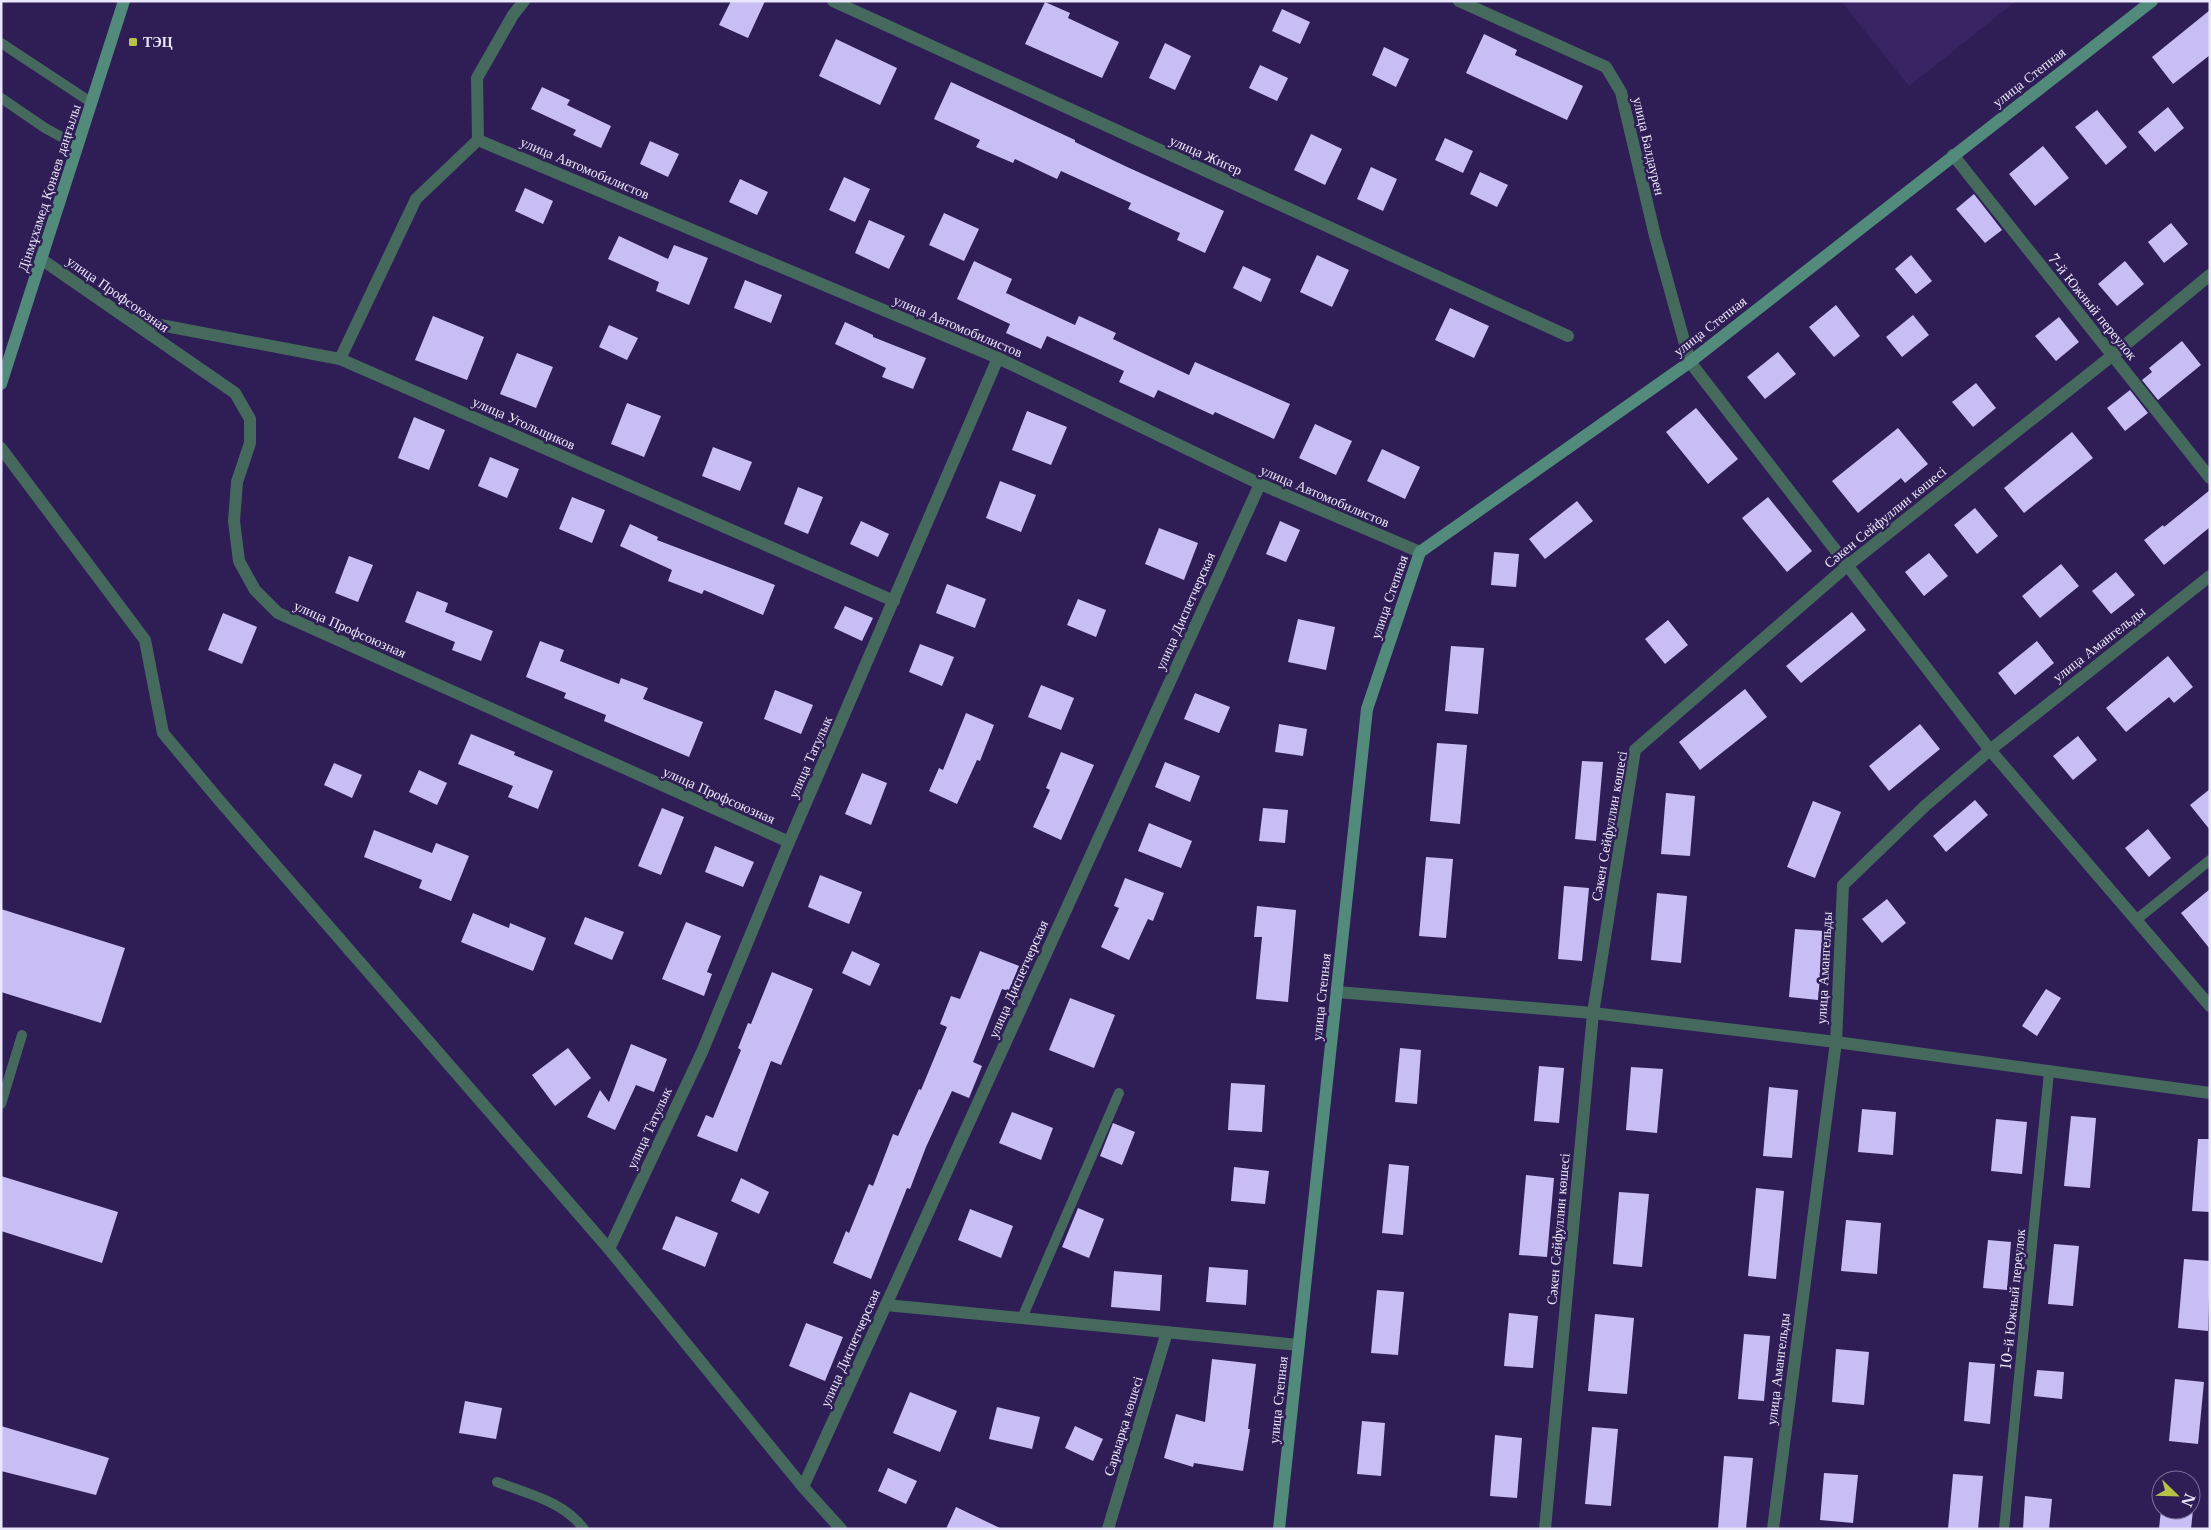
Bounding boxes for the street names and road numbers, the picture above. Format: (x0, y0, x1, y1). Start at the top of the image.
street label: улица Степная (1989, 43, 2070, 111)
street label: улица Балдаурен (1629, 95, 1669, 197)
street label: Дінмұхамед Қонаев даңғылы (13, 101, 85, 274)
street label: улица Жигер (1167, 131, 1245, 179)
street label: улица Автомобилистов (518, 133, 653, 203)
street label: 7-й Южный переулок (2045, 250, 2141, 364)
street label: улица Профсоюзная (63, 252, 173, 336)
street label: улица Автомобилистов (891, 291, 1026, 361)
street label: улица Степная (1670, 292, 1751, 360)
street label: улица Угольщиков (470, 392, 579, 454)
street label: улица Автомобилистов (1258, 461, 1393, 531)
street label: Сәкен Сейфуллин көшесі (1820, 462, 1950, 572)
street label: улица Диспетчерская (1151, 549, 1219, 673)
street label: улица Степная (1366, 552, 1412, 641)
street label: улица Профсоюзная (291, 596, 409, 662)
street label: улица Амангельды (2049, 602, 2149, 686)
street label: улица Татулык (784, 713, 836, 801)
street label: Сәкен Сейфуллин көшесі (1587, 749, 1631, 903)
street label: улица Профсоюзная (660, 762, 778, 828)
street label: улица Амангельды (1812, 911, 1836, 1025)
street label: улица Диспетчерская (984, 917, 1052, 1041)
street label: улица Степная (1307, 952, 1335, 1042)
street label: улица Татулык (622, 1084, 676, 1172)
street label: Сәкен Сейфуллин көшесі (1542, 1152, 1574, 1306)
street label: 10-й Южный переулок (1997, 1228, 2029, 1370)
street label: улица Диспетчерская (816, 1286, 884, 1410)
street label: улица Амангельды (1762, 1311, 1794, 1426)
street label: улица Степная (1264, 1355, 1292, 1445)
street label: Сарыарқа көшесі (1099, 1374, 1147, 1478)

